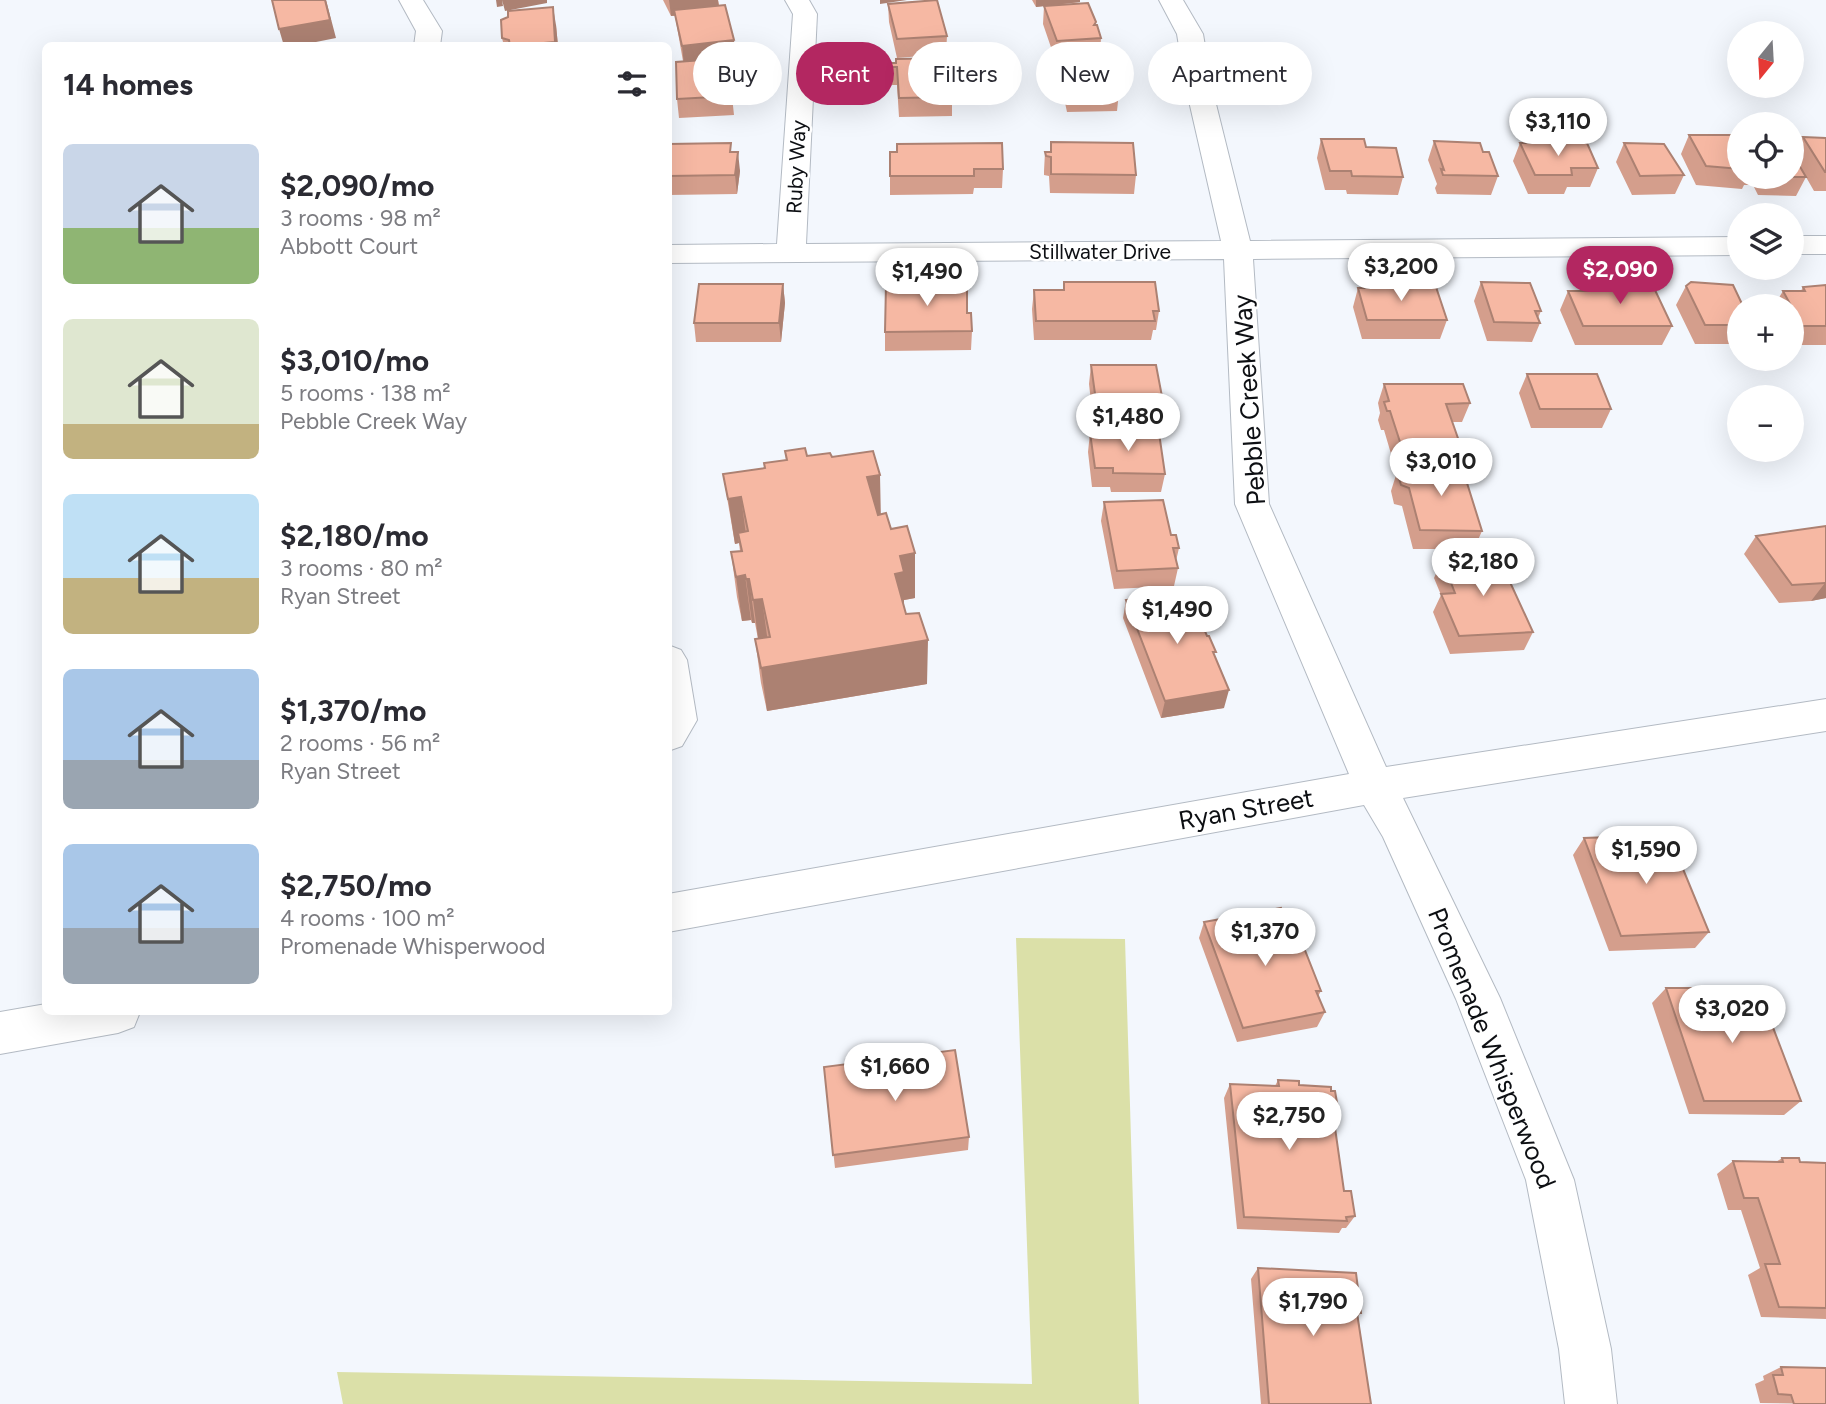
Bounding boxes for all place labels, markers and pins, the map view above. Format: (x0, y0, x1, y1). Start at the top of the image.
pin: $3,110 (1501, 99, 1615, 158)
pin: $3,200 (1344, 244, 1458, 303)
pin: $2,090 (1563, 246, 1677, 306)
pin: $1,490 (870, 248, 984, 308)
pin: $1,480 (1071, 393, 1185, 453)
pin: $3,010 (1384, 438, 1498, 498)
pin: $2,180 (1426, 538, 1540, 598)
pin: $1,490 (1120, 586, 1234, 646)
pin: $1,590 (1589, 826, 1703, 886)
pin: $1,370 (1208, 908, 1322, 968)
pin: $3,020 (1675, 986, 1789, 1045)
pin: $1,660 (838, 1044, 952, 1103)
pin: $2,750 (1232, 1092, 1346, 1152)
pin: $1,790 (1256, 1278, 1370, 1338)

